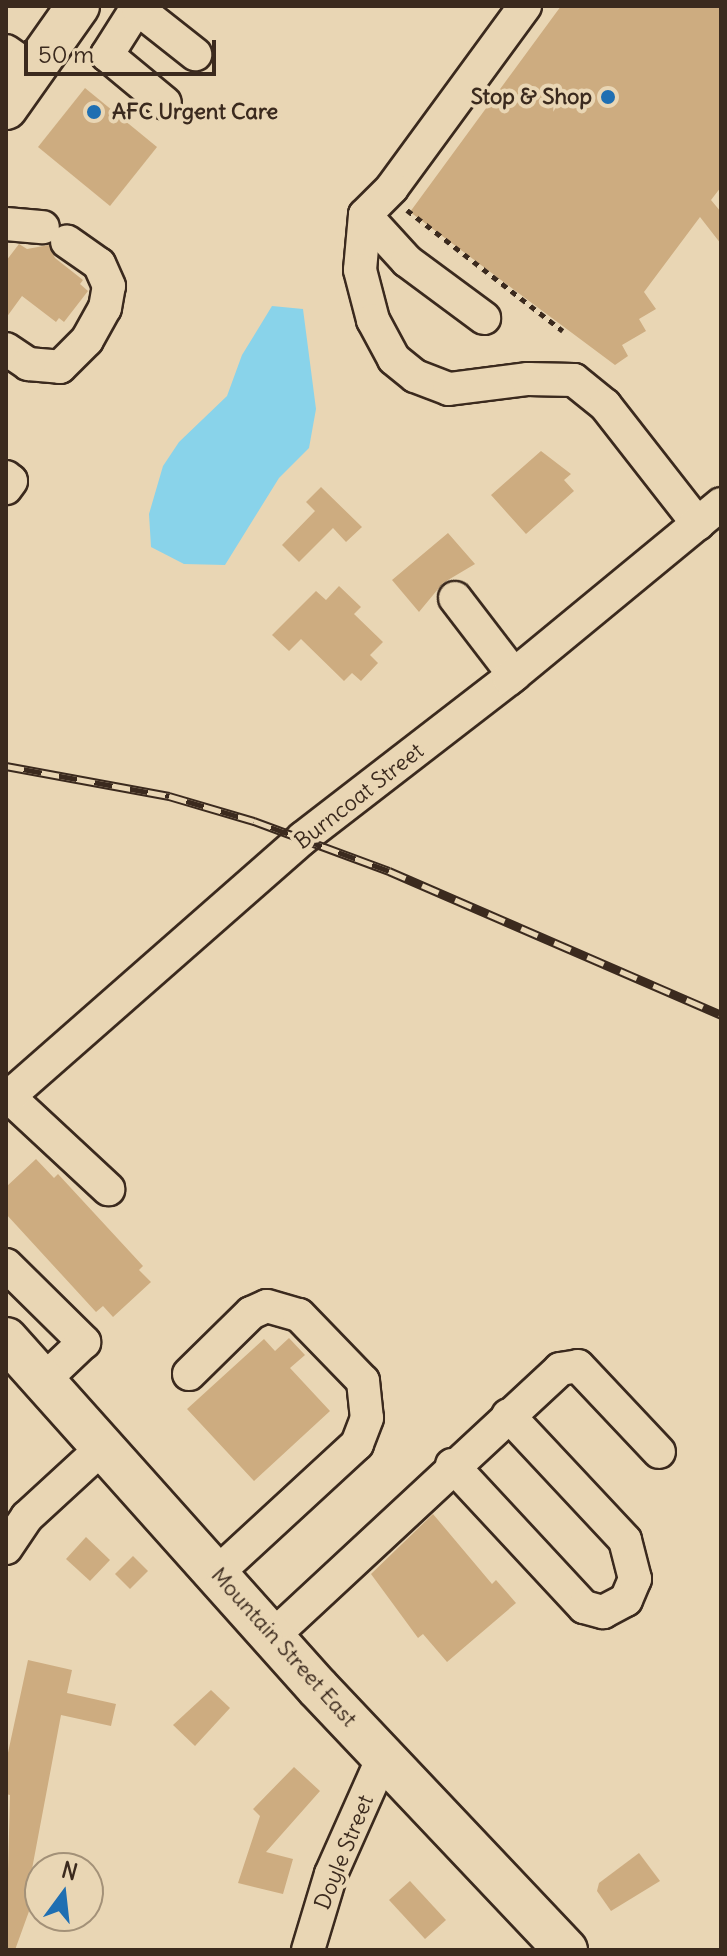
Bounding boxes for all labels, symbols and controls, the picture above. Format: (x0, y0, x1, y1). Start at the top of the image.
scale bar (28, 24, 220, 74)
text: 50 m (38, 39, 94, 69)
place label: Stop & Shop (471, 84, 592, 110)
marker: Stop & Shop (599, 88, 617, 106)
place label: AFC Urgent Care (112, 99, 278, 125)
marker: AFC Urgent Care (83, 101, 105, 123)
street label: Burncoat Street (289, 737, 429, 855)
street label: Mountain Street East (206, 1562, 362, 1732)
street label: Doyle Street (309, 1791, 379, 1913)
north arrow (24, 1852, 104, 1932)
text: N (59, 1855, 81, 1886)

